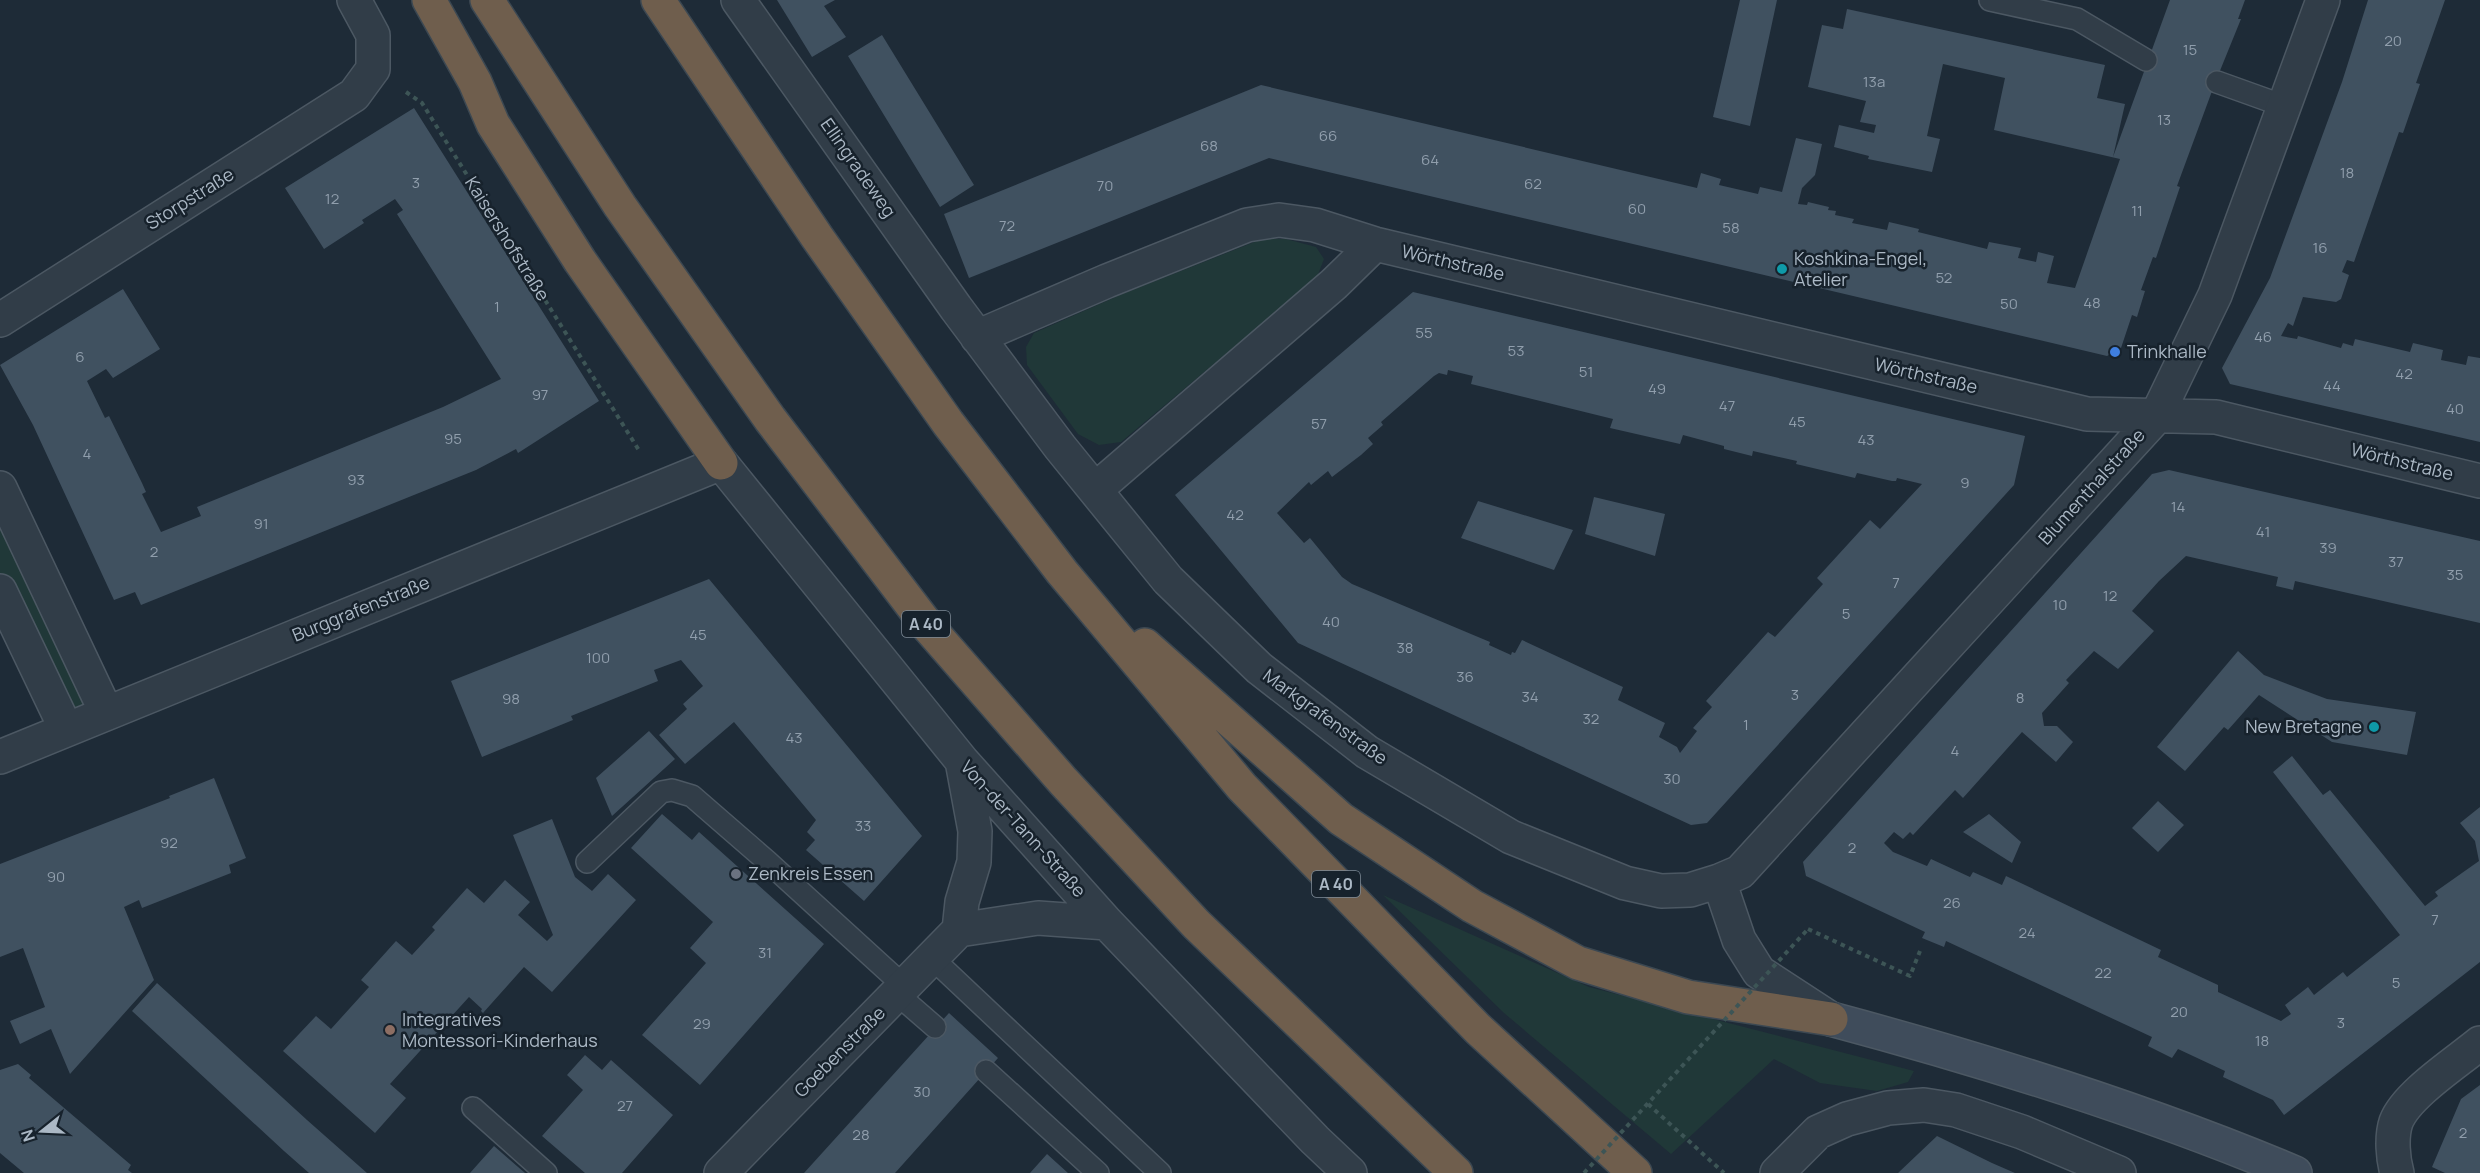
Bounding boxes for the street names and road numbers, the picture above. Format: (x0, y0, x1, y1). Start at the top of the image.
street label: Ellingradeweg (816, 113, 902, 222)
street label: Storpstraße (141, 162, 238, 235)
street label: Kaisershofstraße (460, 172, 556, 305)
street label: Wörthstraße (1399, 239, 1507, 286)
street label: Wörthstraße (1872, 352, 1980, 399)
street label: Blumenthalstraße (2033, 423, 2150, 549)
street label: Wörthstraße (2348, 437, 2456, 485)
street label: Burggrafenstraße (288, 570, 433, 647)
road number: A 40 (902, 611, 950, 637)
street label: Markgrafenstraße (1259, 663, 1393, 770)
street label: Von-der-Tann-Straße (956, 755, 1092, 902)
road number: A 40 (1312, 871, 1360, 897)
street label: Goebenstraße (789, 1001, 890, 1102)

